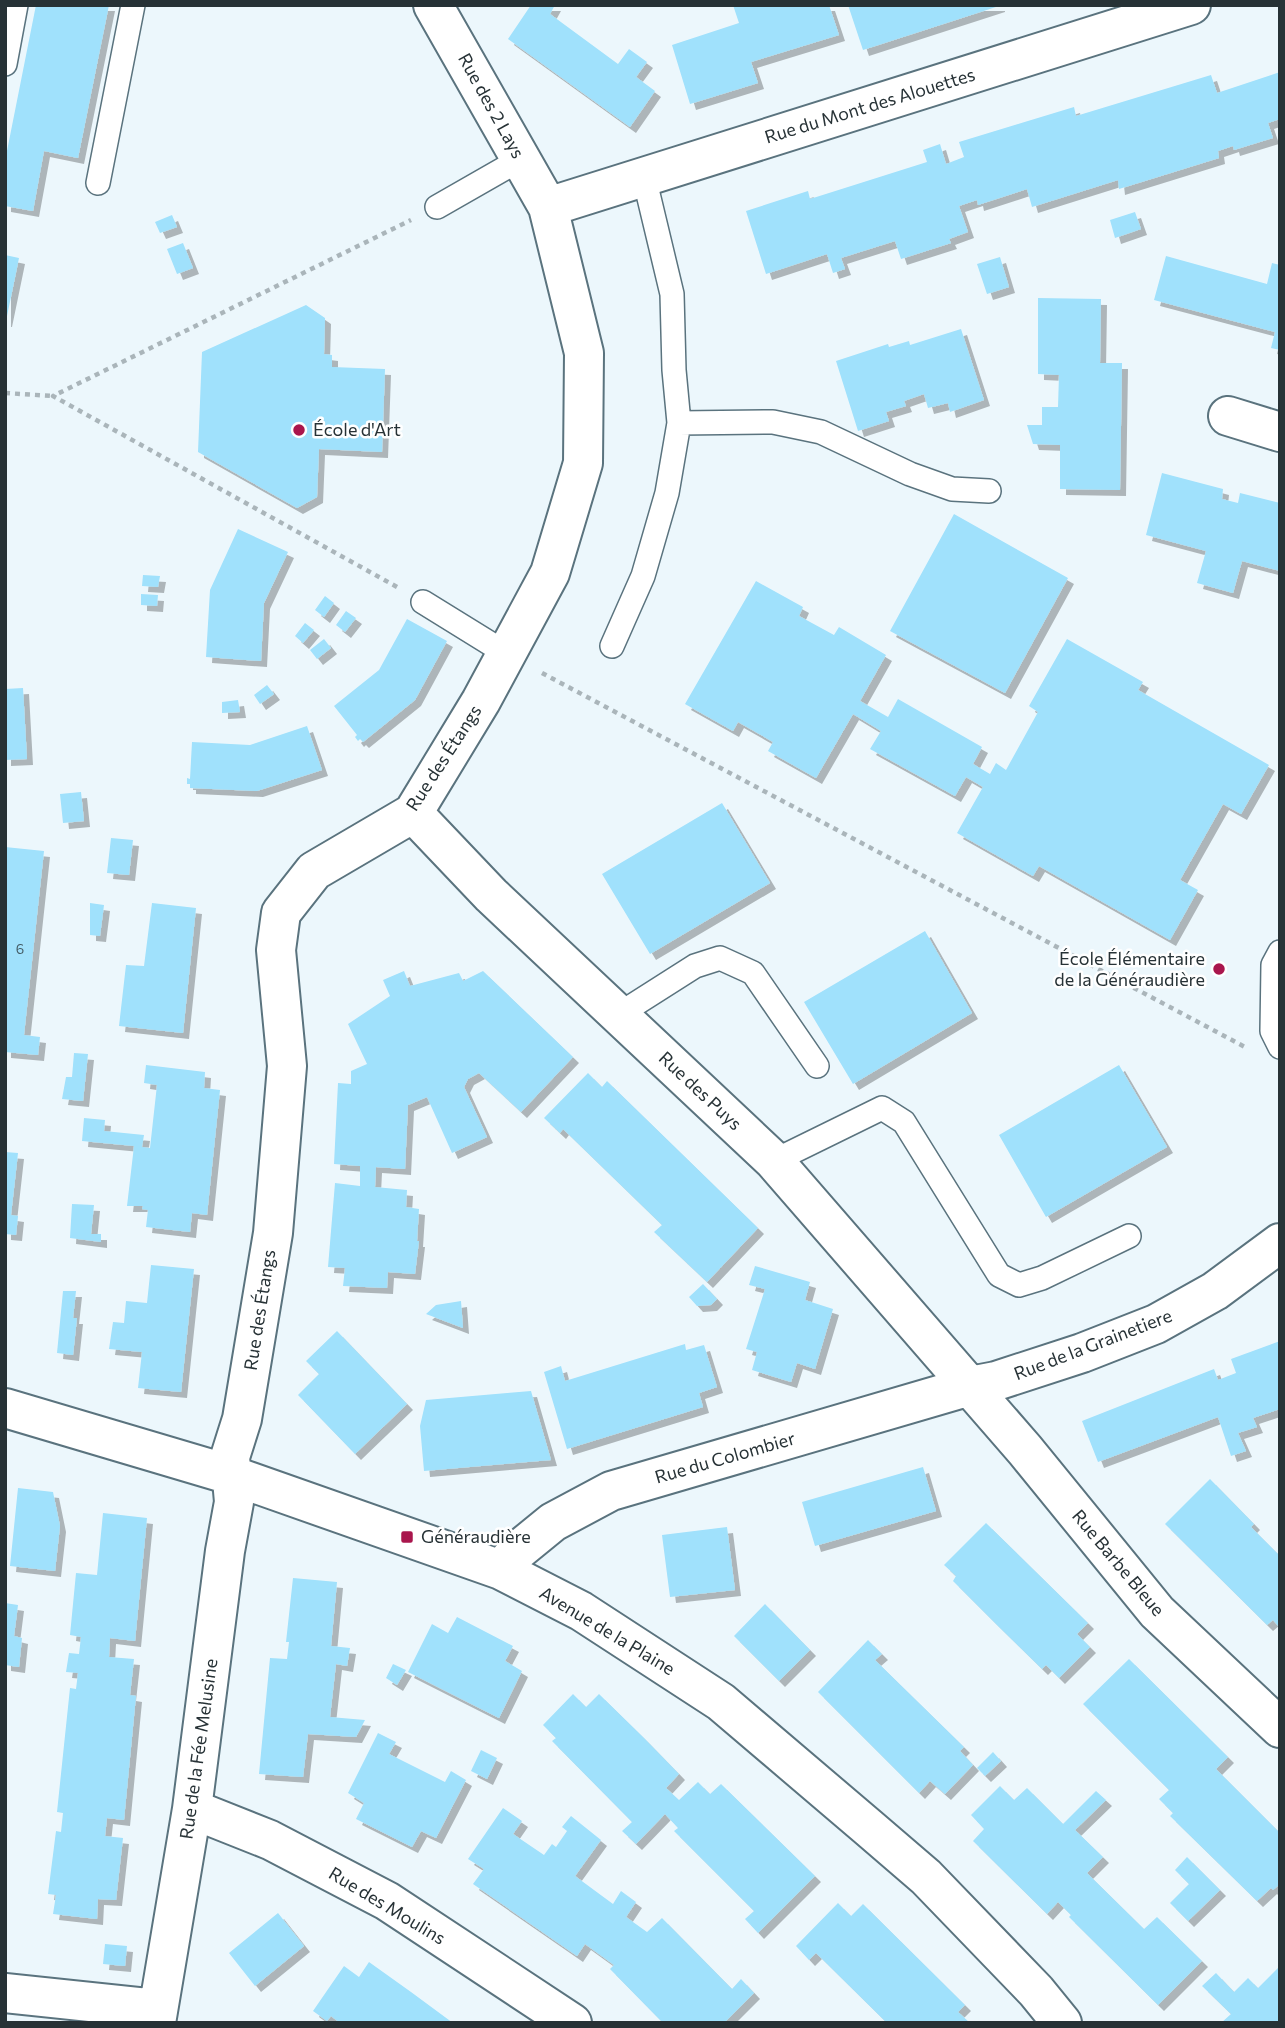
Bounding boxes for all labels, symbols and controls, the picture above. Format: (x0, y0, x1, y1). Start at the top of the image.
street label: Rue des 2 Lays (454, 49, 530, 162)
street label: Rue du Mont des Alouettes (762, 63, 978, 148)
place label: École d'Art (313, 418, 401, 440)
marker: École d'Art (291, 422, 307, 438)
street label: Rue des Étangs (401, 700, 486, 815)
house number: 6 (16, 940, 24, 957)
place label: École Élémentaire de la Généraudière (1054, 947, 1205, 990)
marker: École Élémentaire de la Généraudière (1211, 961, 1227, 977)
street label: Rue des Puys (655, 1046, 747, 1134)
street label: Rue des Étangs (239, 1248, 279, 1372)
street label: Rue de la Grainetiere (1010, 1304, 1175, 1384)
street label: Rue du Colombier (652, 1426, 797, 1488)
street label: Rue Barbe Bleue (1068, 1505, 1170, 1620)
place label: Généraudière (421, 1525, 531, 1547)
marker: Généraudière (399, 1529, 415, 1545)
street label: Avenue de la Plaine (536, 1581, 679, 1679)
street label: Rue de la Fée Melusine (174, 1657, 222, 1841)
street label: Rue des Moulins (325, 1862, 450, 1949)

